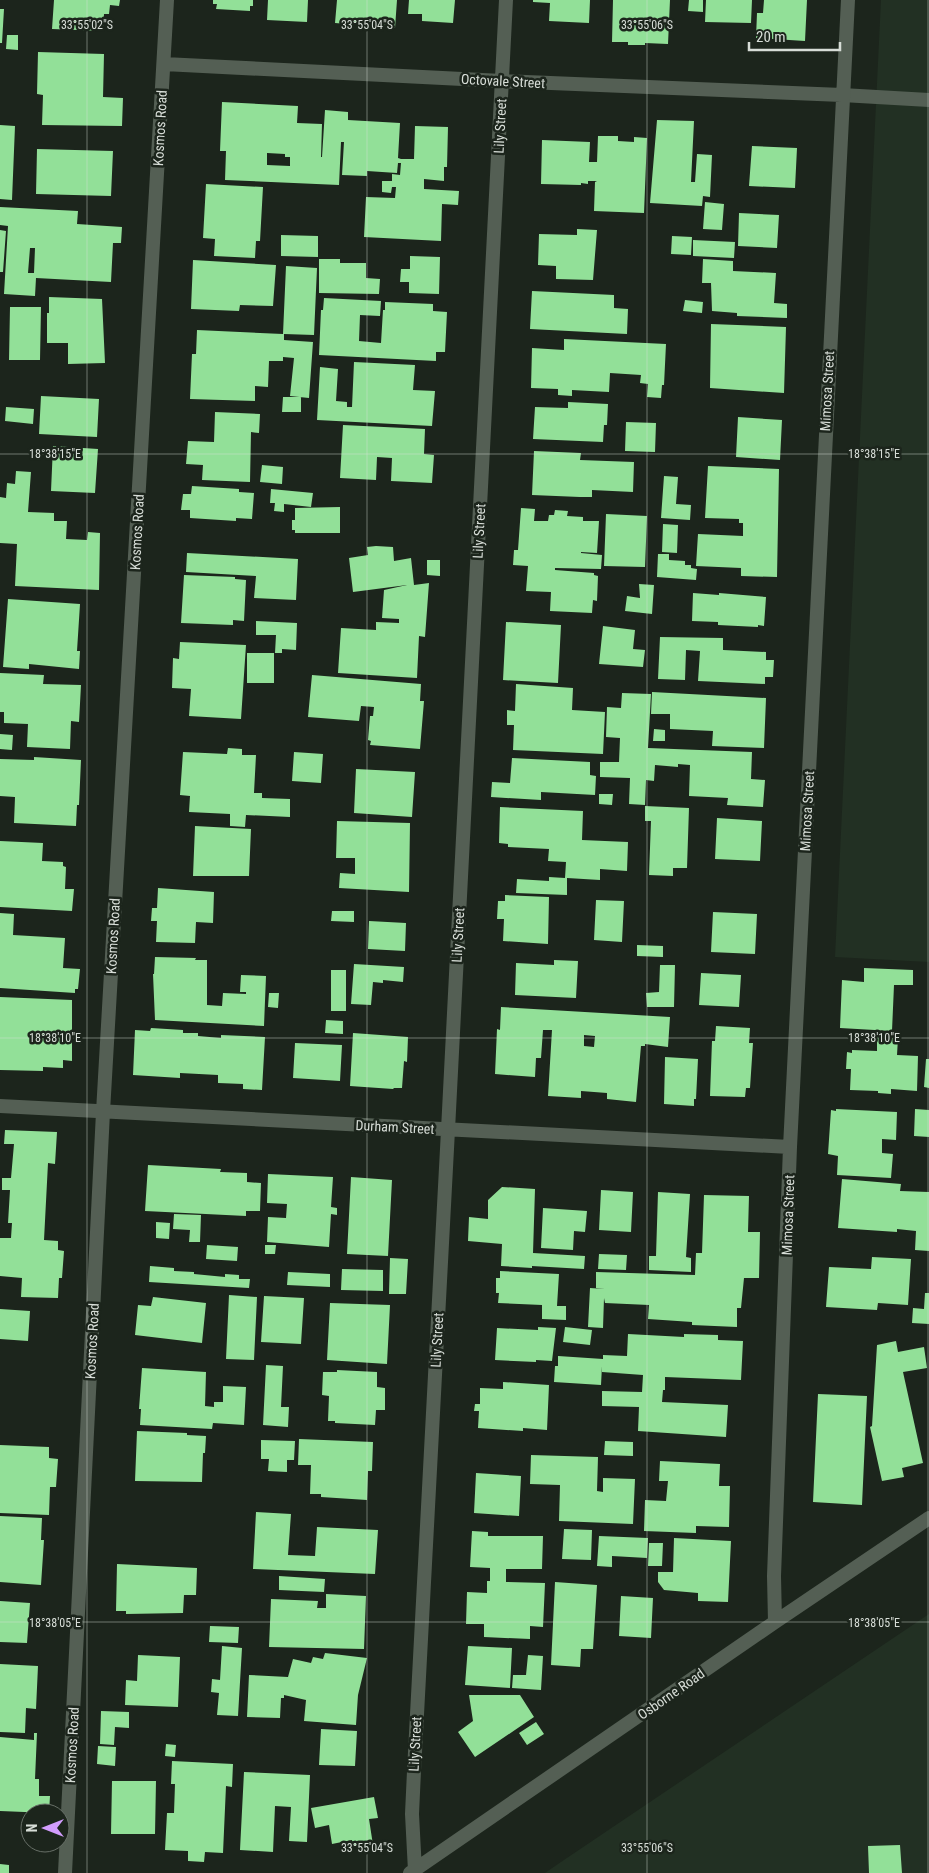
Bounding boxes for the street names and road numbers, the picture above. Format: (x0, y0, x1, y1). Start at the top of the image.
street label: Octovale Street (461, 71, 545, 91)
street label: Kosmos Road (150, 90, 170, 166)
street label: Lily Street (491, 98, 509, 154)
street label: Mimosa Street (817, 350, 837, 432)
street label: Kosmos Road (127, 494, 147, 570)
street label: Lily Street (470, 503, 488, 559)
street label: Mimosa Street (797, 770, 817, 852)
street label: Kosmos Road (103, 898, 123, 974)
street label: Lily Street (449, 907, 467, 963)
street label: Durham Street (355, 1117, 435, 1137)
street label: Mimosa Street (779, 1175, 797, 1255)
street label: Kosmos Road (82, 1303, 102, 1379)
street label: Lily Street (428, 1312, 446, 1368)
street label: Osborne Road (635, 1665, 707, 1723)
street label: Kosmos Road (62, 1707, 82, 1783)
street label: Lily Street (406, 1716, 424, 1772)

